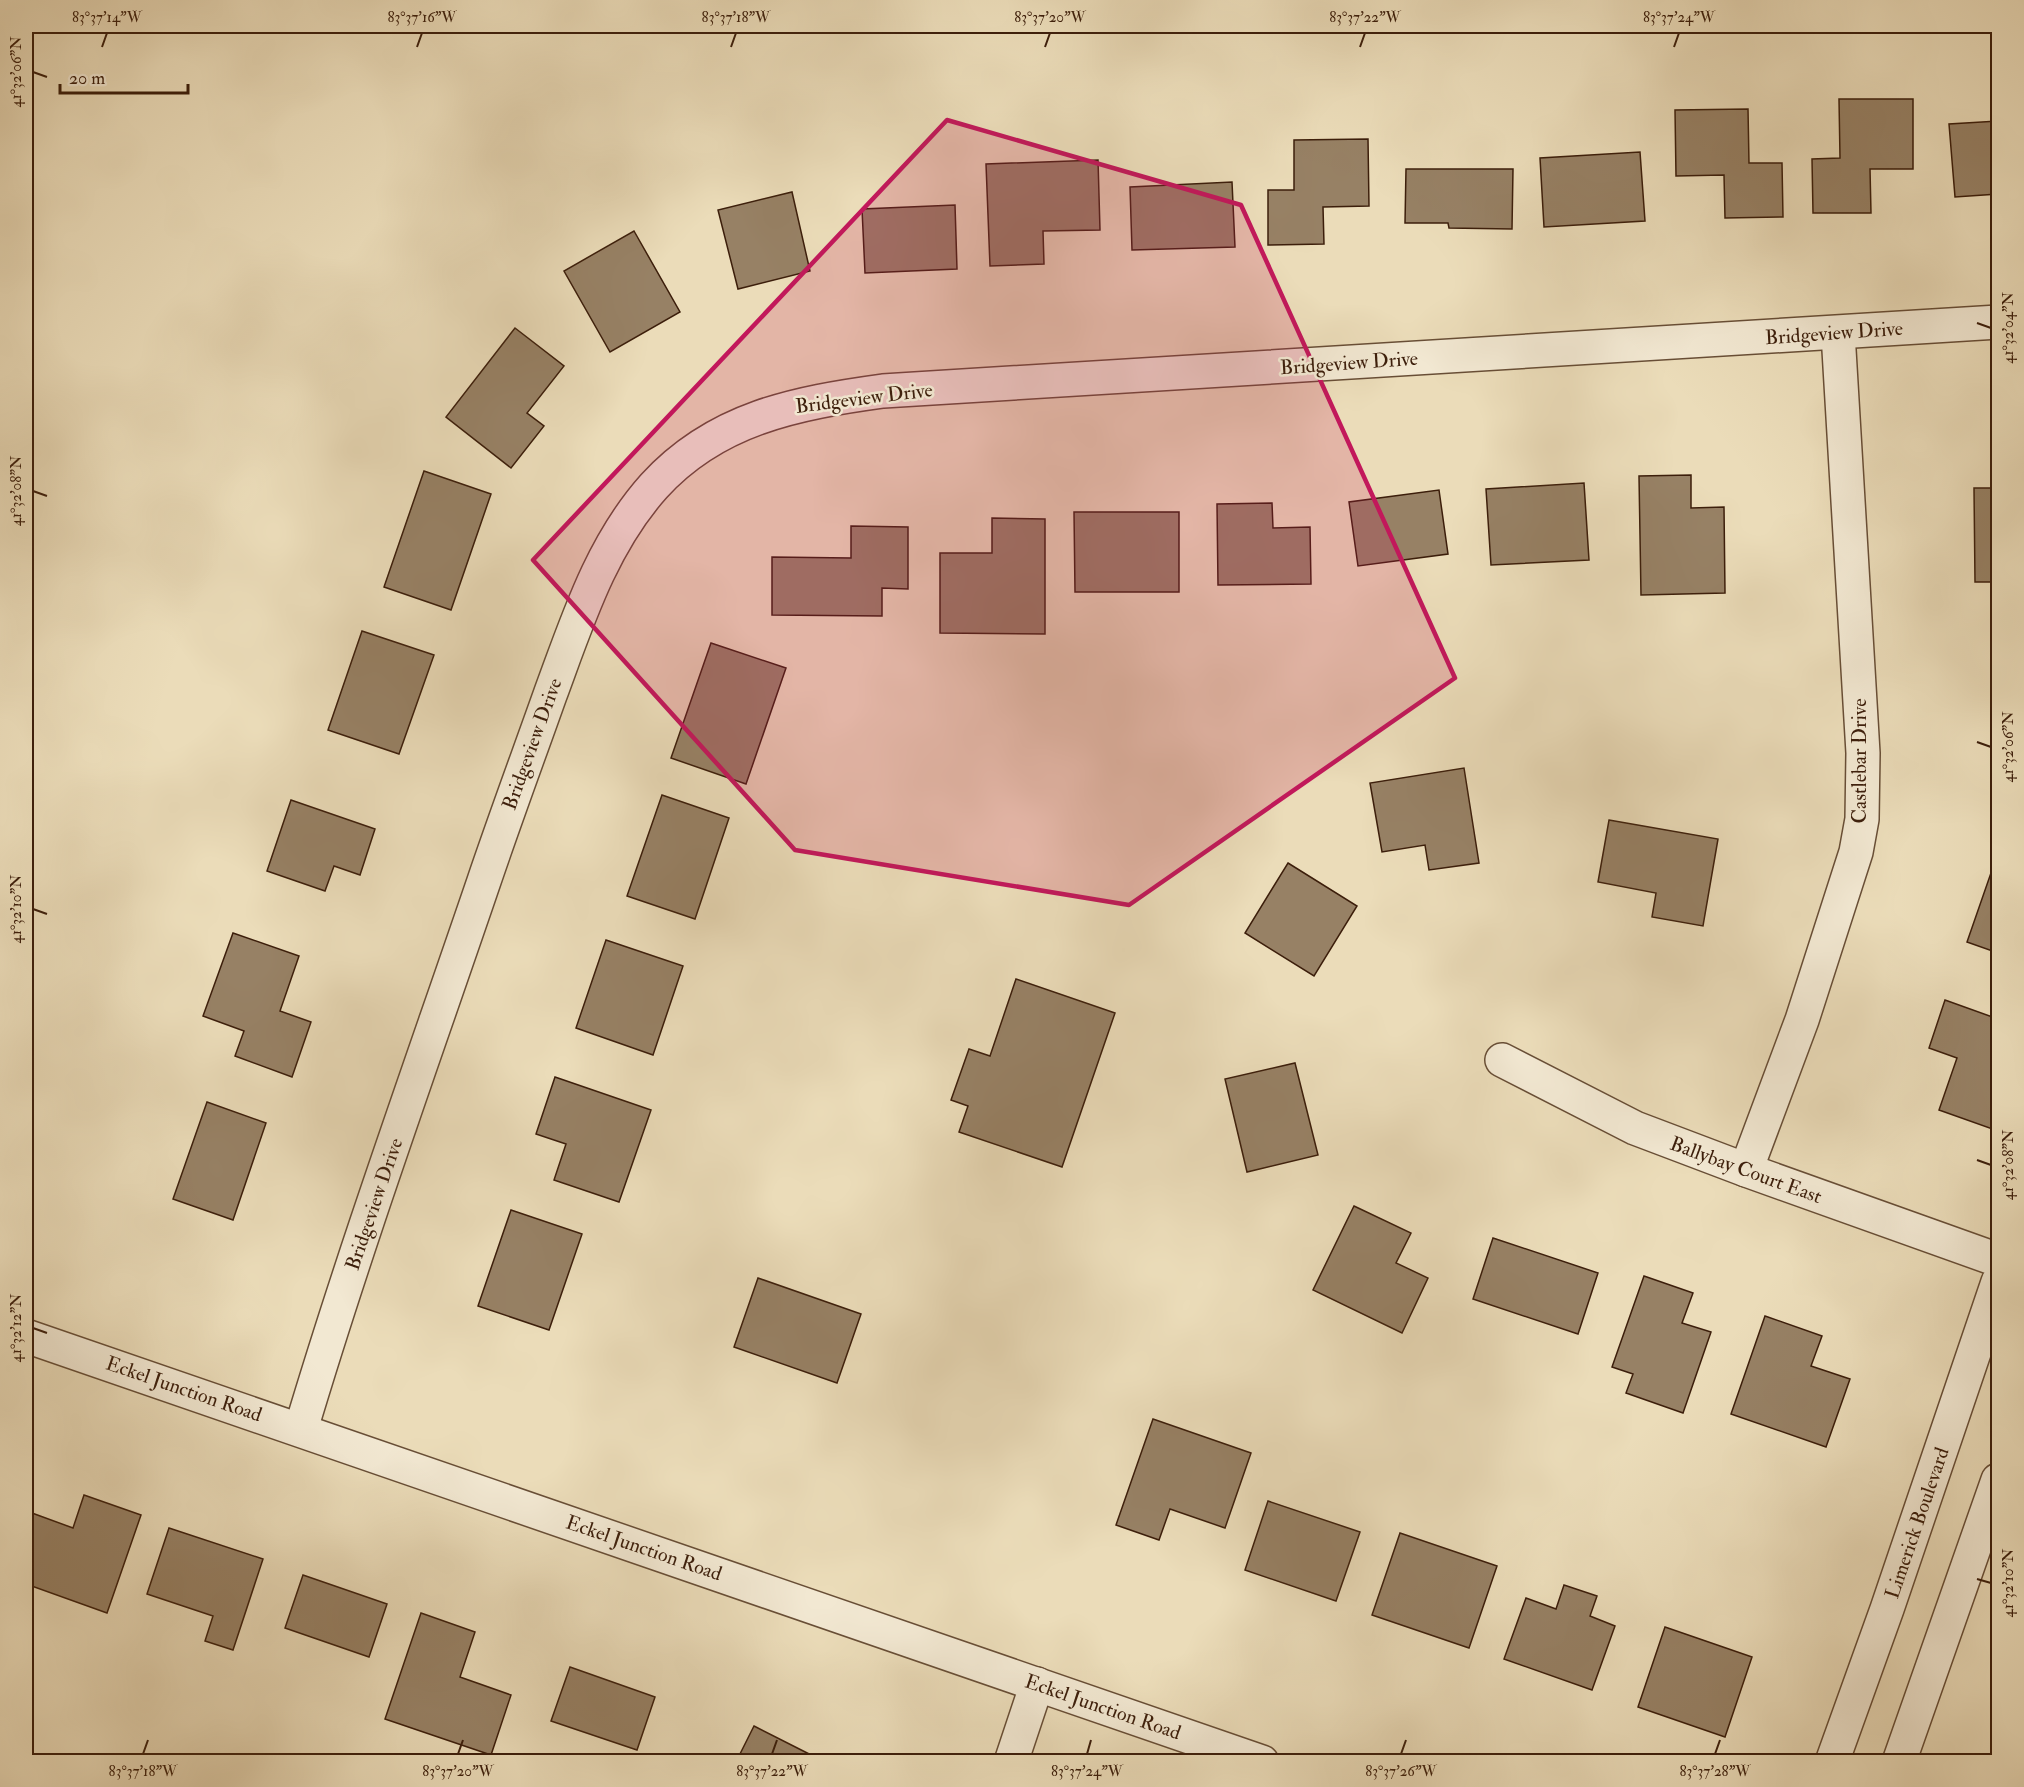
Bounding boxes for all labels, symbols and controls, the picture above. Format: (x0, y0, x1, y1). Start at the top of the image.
text: 83°37'14"W (72, 8, 143, 27)
text: 83°37'16"W (387, 8, 457, 27)
text: 83°37'18"W (702, 8, 771, 27)
text: 83°37'20"W (1014, 8, 1087, 27)
text: 83°37'22"W (1329, 8, 1402, 27)
text: 83°37'24"W (1643, 8, 1716, 27)
text: 41°32'06"N (7, 36, 26, 108)
scale bar (60, 57, 188, 95)
text: 20 m (69, 67, 105, 90)
text: 41°32'04"N (1999, 292, 2018, 364)
street label: Bridgeview Drive (1764, 316, 1904, 350)
street label: Bridgeview Drive (1279, 346, 1419, 380)
street label: Bridgeview Drive (794, 377, 934, 419)
text: 41°32'08"N (7, 455, 26, 526)
street label: Bridgeview Drive (497, 675, 567, 813)
street label: Castlebar Drive (1847, 698, 1872, 824)
text: 41°32'06"N (1999, 711, 2018, 783)
text: 41°32'10"N (7, 874, 26, 943)
text: 41°32'08"N (1999, 1129, 2018, 1200)
street label: Ballybay Court East (1667, 1131, 1826, 1209)
street label: Bridgeview Drive (340, 1135, 408, 1273)
text: 41°32'12"N (7, 1293, 26, 1362)
street label: Eckel Junction Road (103, 1351, 265, 1427)
street label: Limerick Boulevard (1879, 1444, 1955, 1602)
street label: Eckel Junction Road (563, 1510, 725, 1586)
text: 41°32'10"N (1999, 1548, 2018, 1617)
street label: Eckel Junction Road (1022, 1669, 1184, 1745)
text: 83°37'18"W (109, 1762, 178, 1781)
text: 83°37'20"W (422, 1762, 495, 1781)
text: 83°37'22"W (736, 1762, 809, 1781)
text: 83°37'24"W (1051, 1762, 1124, 1781)
text: 83°37'26"W (1365, 1762, 1438, 1781)
text: 83°37'28"W (1679, 1762, 1751, 1781)

